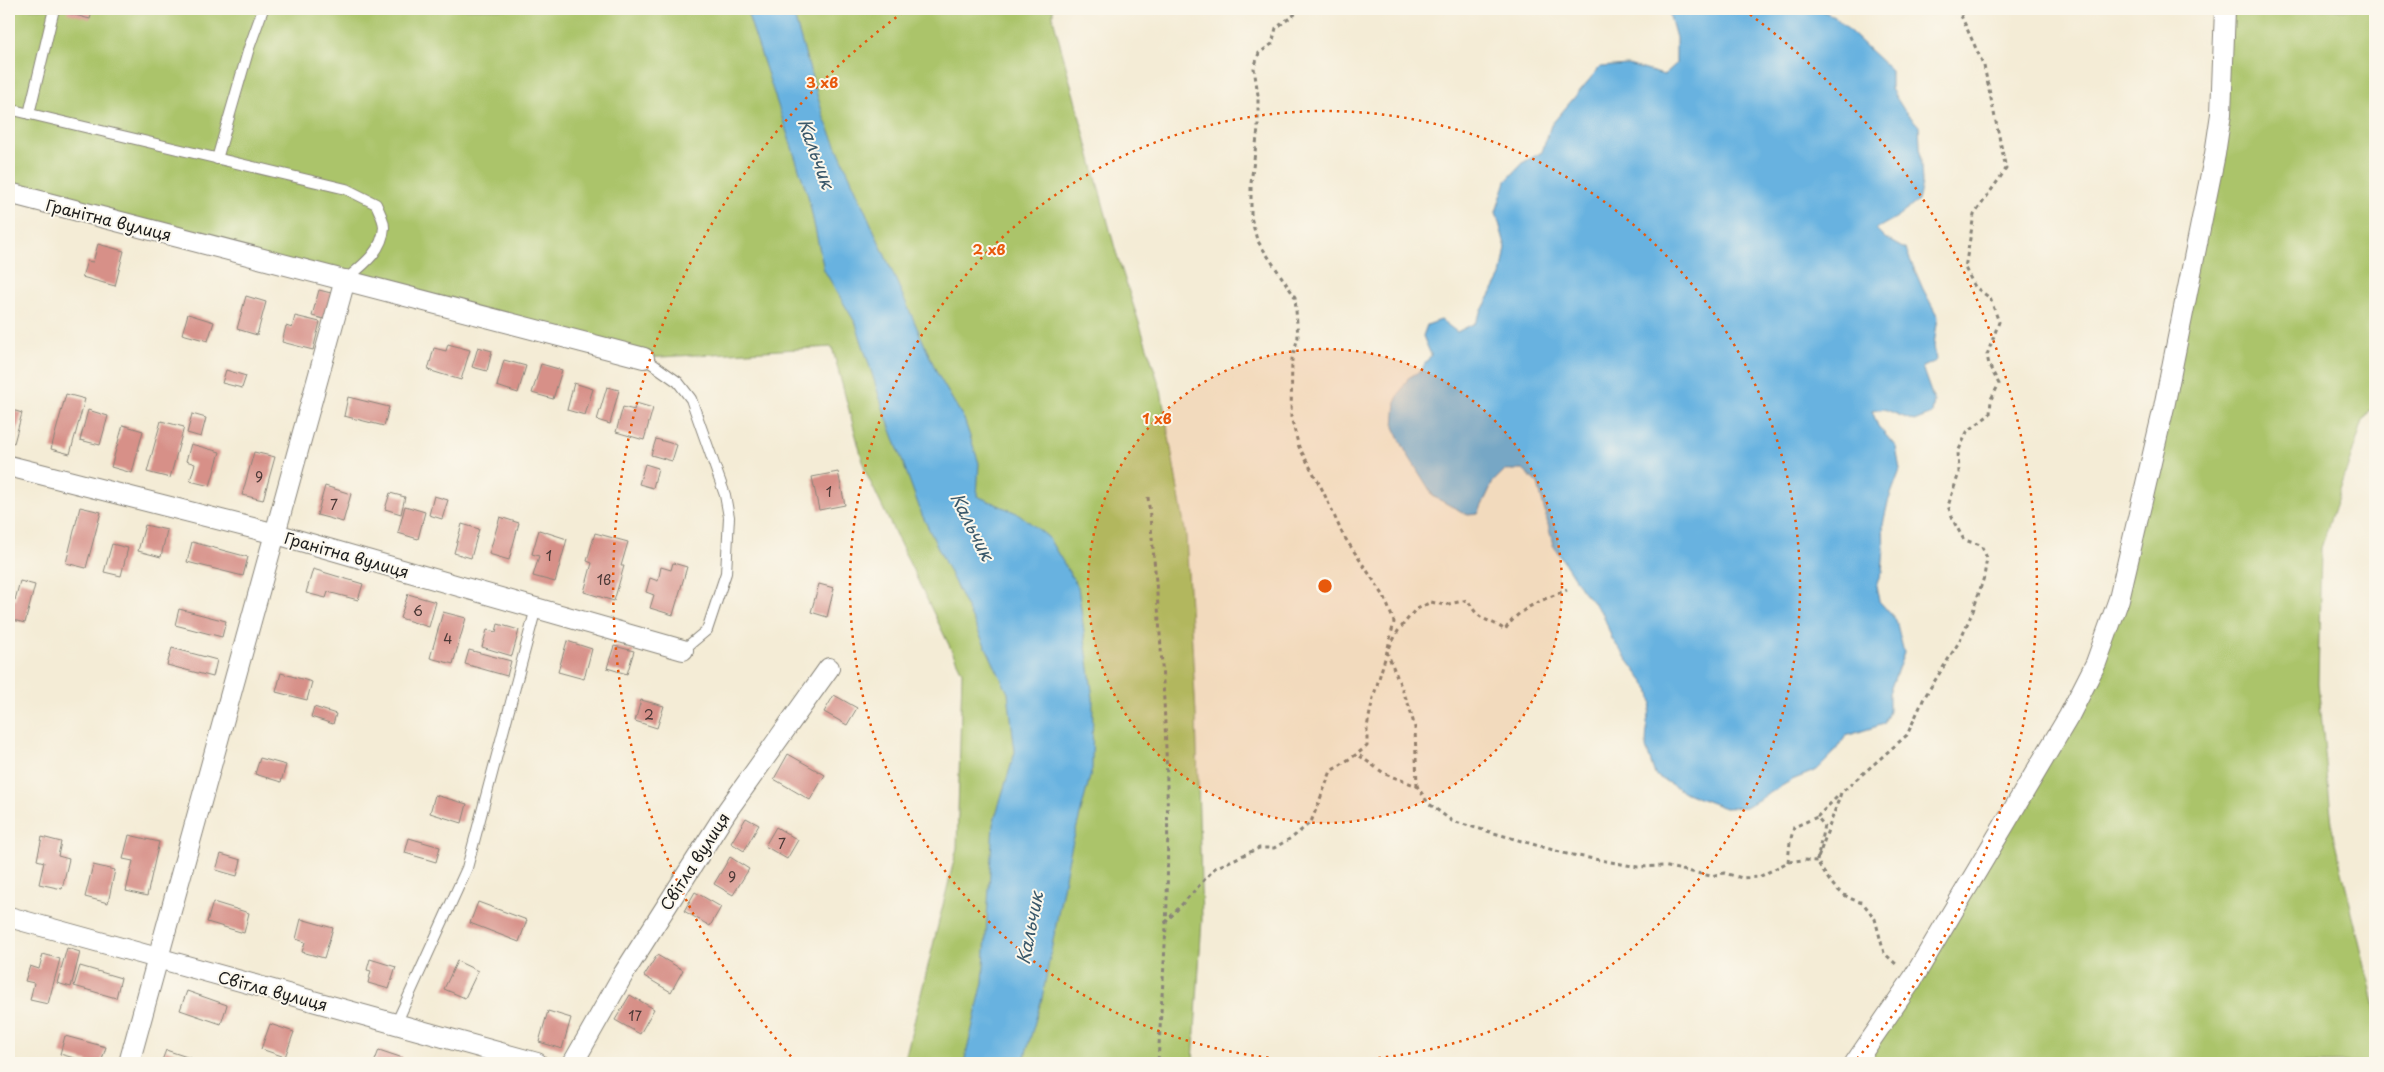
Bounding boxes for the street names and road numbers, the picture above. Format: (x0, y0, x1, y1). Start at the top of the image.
street label: Гранітна вулиця (44, 192, 174, 246)
street label: Гранітна вулиця (282, 525, 412, 583)
street label: Світла вулиця (653, 807, 735, 915)
street label: Світла вулиця (215, 964, 331, 1016)

